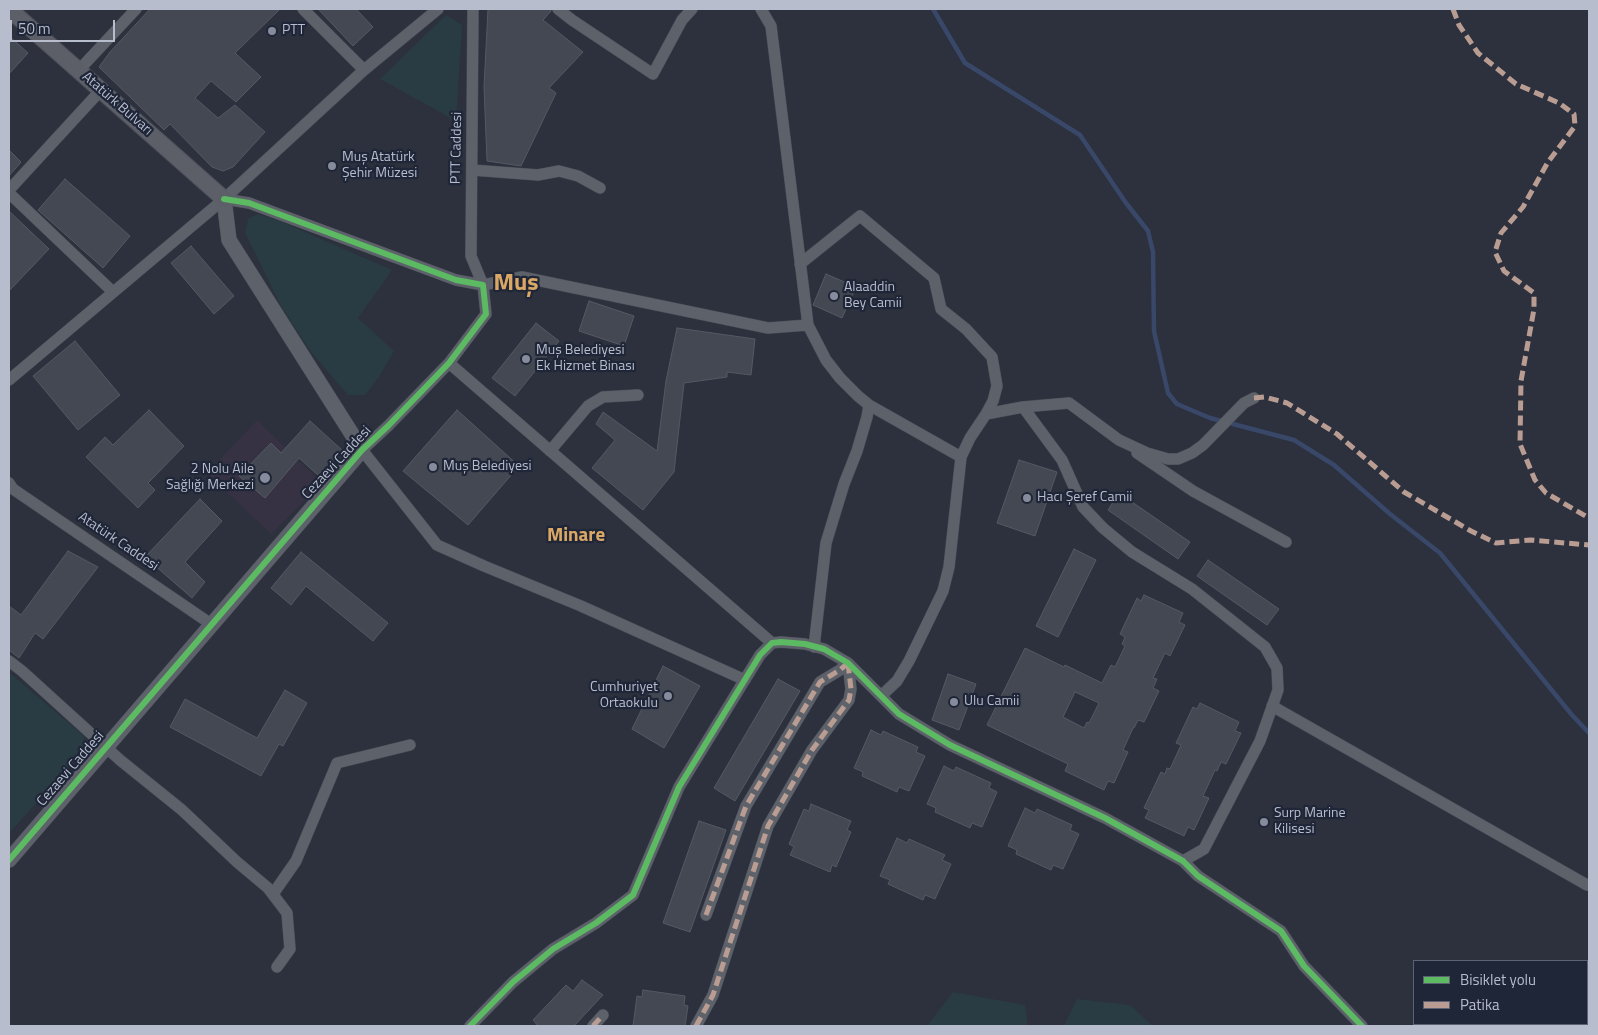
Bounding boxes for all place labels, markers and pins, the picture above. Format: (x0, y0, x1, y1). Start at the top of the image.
place label: PTT (282, 23, 305, 39)
marker: PTT (266, 25, 278, 37)
place label: Muş Atatürk Şehir Müzesi (342, 150, 417, 182)
marker: Muş Atatürk Şehir Müzesi (326, 160, 338, 172)
place label: Alaaddin Bey Camii (844, 280, 902, 312)
marker: Alaaddin Bey Camii (828, 290, 840, 302)
place label: Muş Belediyesi Ek Hizmet Binası (536, 343, 635, 376)
marker: Muş Belediyesi Ek Hizmet Binası (520, 353, 532, 365)
place label: Muş Belediyesi (443, 459, 532, 475)
marker: Muş Belediyesi (427, 461, 439, 473)
place label: 2 Nolu Aile Sağlığı Merkezi (166, 462, 254, 494)
marker: 2 Nolu Aile Sağlığı Merkezi (258, 471, 272, 485)
place label: Hacı Şeref Camii (1037, 490, 1132, 506)
marker: Hacı Şeref Camii (1021, 492, 1033, 504)
place label: Cumhuriyet Ortaokulu (590, 680, 658, 712)
marker: Cumhuriyet Ortaokulu (662, 690, 674, 702)
place label: Ulu Camii (964, 694, 1019, 710)
marker: Ulu Camii (948, 696, 960, 708)
place label: Surp Marine Kilisesi (1274, 806, 1346, 839)
marker: Surp Marine Kilisesi (1258, 816, 1270, 828)

